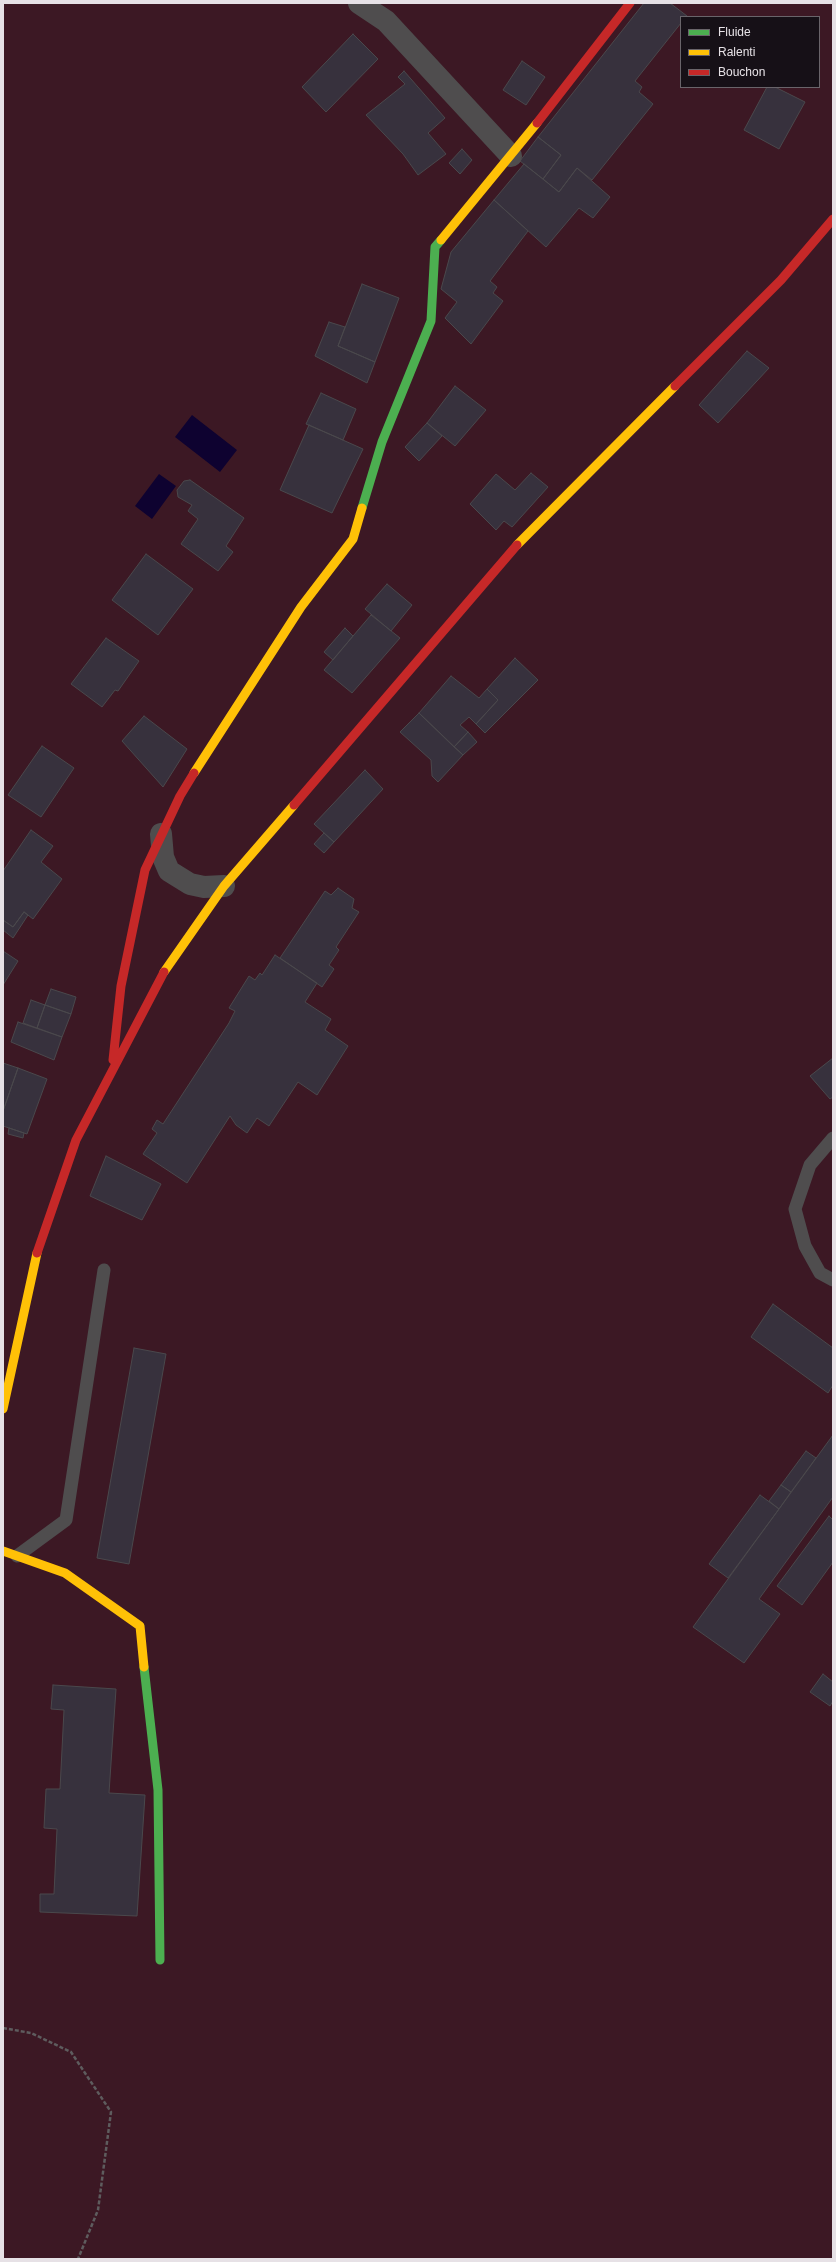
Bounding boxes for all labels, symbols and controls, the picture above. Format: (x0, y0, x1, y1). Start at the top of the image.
legend (680, 16, 820, 88)
text: Fluide (718, 25, 751, 39)
text: Ralenti (718, 45, 755, 59)
text: Bouchon (718, 65, 765, 79)

